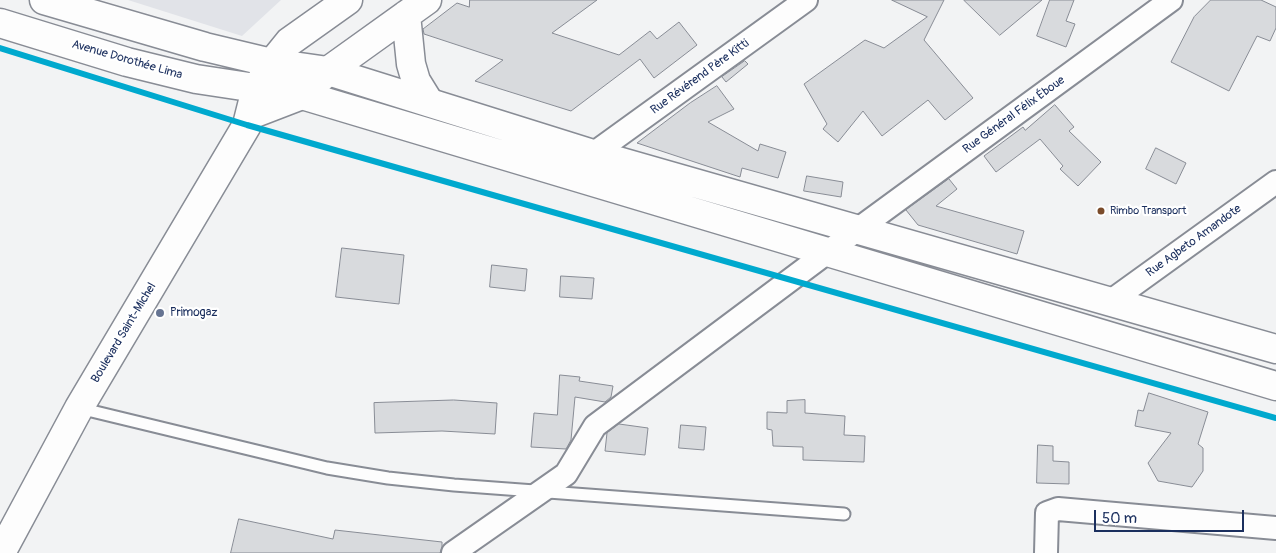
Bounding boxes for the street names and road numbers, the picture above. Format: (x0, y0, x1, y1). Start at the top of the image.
street label: Rue Révérend Père Kitti (648, 36, 752, 118)
street label: Avenue Dorothée Lima (70, 37, 184, 83)
street label: Rue Général Félix Éboue (960, 73, 1068, 157)
street label: Rue Agbeto Amandote (1144, 202, 1244, 280)
street label: Boulevard Saint-Michel (88, 280, 160, 386)

